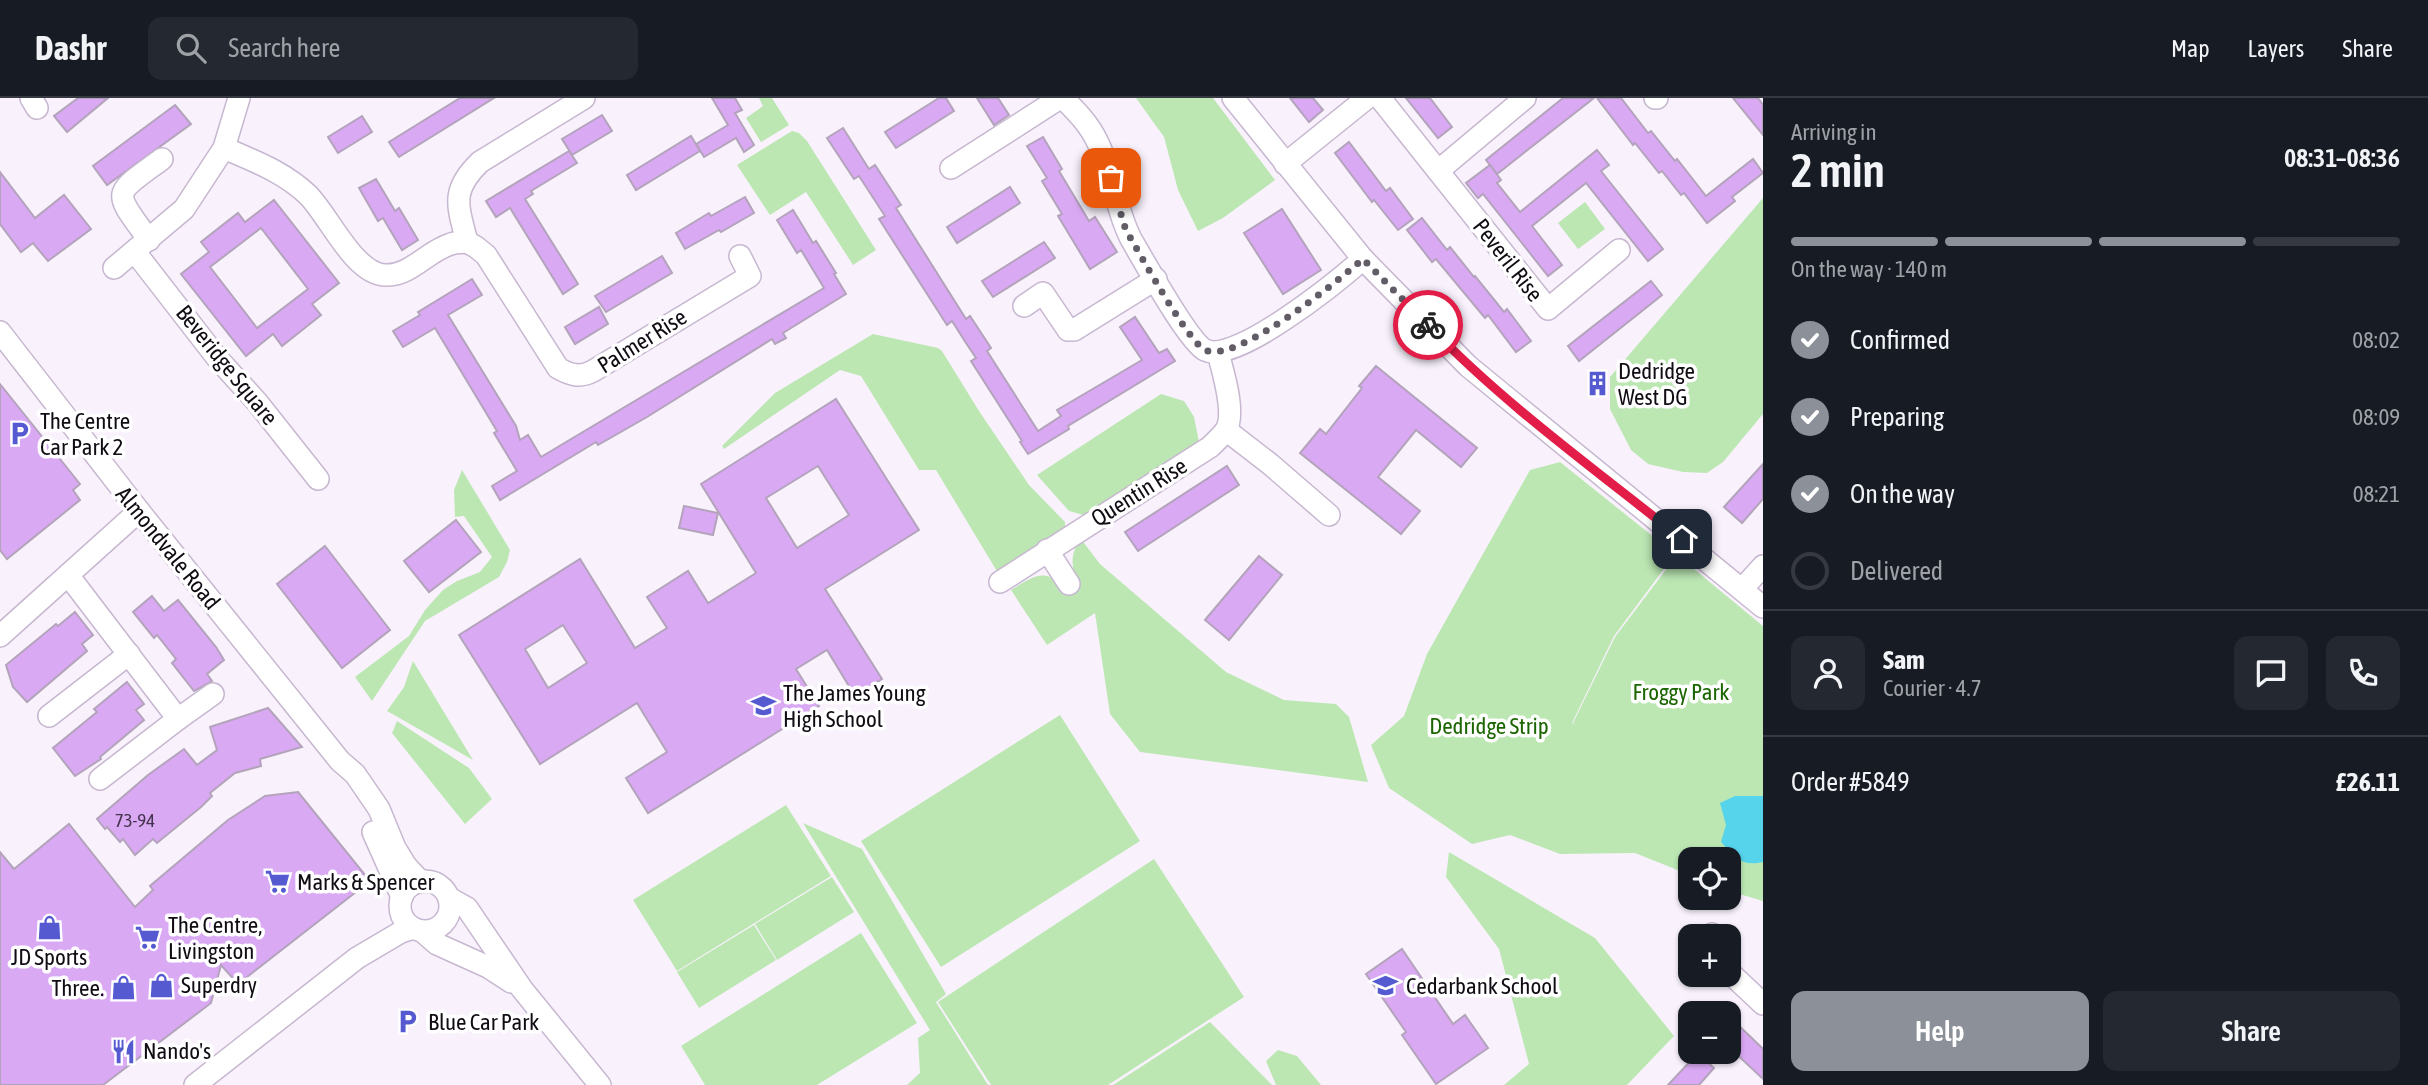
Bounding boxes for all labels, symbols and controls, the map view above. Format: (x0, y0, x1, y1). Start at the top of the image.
search box (148, 17, 638, 80)
text: Dashr (35, 29, 106, 67)
icon: search (172, 29, 210, 67)
text: Search here (228, 33, 340, 63)
text: Map (2171, 35, 2210, 62)
text: Layers (2248, 35, 2304, 62)
text: Share (2342, 35, 2393, 62)
text: Arriving in (1791, 119, 1877, 145)
text: 08:31–08:36 (2284, 143, 2400, 173)
text: 2 min (1791, 144, 1885, 197)
pin (1081, 148, 1141, 208)
icon: bag (1092, 159, 1130, 197)
street label: Peveril Rise (1468, 214, 1548, 306)
text: On the way · 140 m (1791, 256, 1947, 282)
courier (1393, 290, 1463, 360)
street label: Beveridge Square (171, 300, 283, 430)
street label: Palmer Rise (593, 304, 691, 378)
icon: bike (1409, 306, 1447, 344)
icon: check (1791, 321, 1829, 359)
text: Confirmed (1850, 325, 1950, 355)
text: 08:02 (2352, 327, 2400, 353)
place label: Dedridge West DG (1618, 358, 1695, 410)
building icon: Dedridge West DG (1584, 370, 1612, 398)
icon: check (1791, 398, 1829, 436)
text: Preparing (1850, 402, 1944, 432)
text: 08:09 (2352, 404, 2400, 430)
place label: The Centre Car Park 2 (40, 408, 130, 460)
parking icon: The Centre Car Park 2 (6, 420, 34, 448)
street label: Quentin Rise (1086, 452, 1192, 532)
icon: check (1791, 475, 1829, 513)
text: On the way (1850, 479, 1955, 509)
street label: Almondvale Road (111, 481, 225, 615)
text: 08:21 (2353, 481, 2400, 507)
pin (1652, 509, 1712, 569)
icon: home (1663, 520, 1701, 558)
text: Delivered (1850, 556, 1943, 586)
button: person (1791, 636, 1865, 710)
button: chat (2234, 636, 2308, 710)
button: phone (2326, 636, 2400, 710)
text: Sam (1883, 645, 1925, 675)
text: Courier · 4.7 (1883, 675, 1982, 701)
park label: Froggy Park (1633, 679, 1729, 705)
place label: The James Young High School (783, 680, 926, 732)
school or university icon: The James Young High School (749, 692, 777, 720)
park label: Dedridge Strip (1429, 713, 1549, 739)
text: Order #5849 (1791, 767, 1910, 797)
text: £26.11 (2336, 767, 2400, 797)
house number: 73-94 (115, 809, 155, 831)
map controls (1678, 847, 1741, 1064)
button: locate (1678, 847, 1741, 910)
supermarket icon: Marks & Spencer (263, 868, 291, 896)
place label: Marks & Spencer (297, 869, 436, 895)
place label: The Centre, Livingston (168, 912, 262, 964)
shop icon: JD Sports (35, 913, 63, 941)
supermarket icon: The Centre, Livingston (134, 924, 162, 952)
button: + (1678, 924, 1741, 987)
place label: JD Sports (11, 944, 87, 970)
shop icon: Superdry (147, 971, 175, 999)
place label: Superdry (181, 972, 257, 998)
school or university icon: Cedarbank School (1372, 972, 1400, 1000)
place label: Cedarbank School (1406, 973, 1558, 999)
shop icon: Three. (110, 974, 138, 1002)
place label: Three. (52, 975, 104, 1001)
button: Help (1791, 991, 2089, 1071)
button: Share (2103, 991, 2400, 1071)
button: − (1678, 1001, 1741, 1064)
parking icon: Blue Car Park (394, 1008, 422, 1036)
place label: Blue Car Park (428, 1009, 539, 1035)
restaurant icon: Nando's (109, 1037, 137, 1065)
place label: Nando's (143, 1038, 211, 1064)

